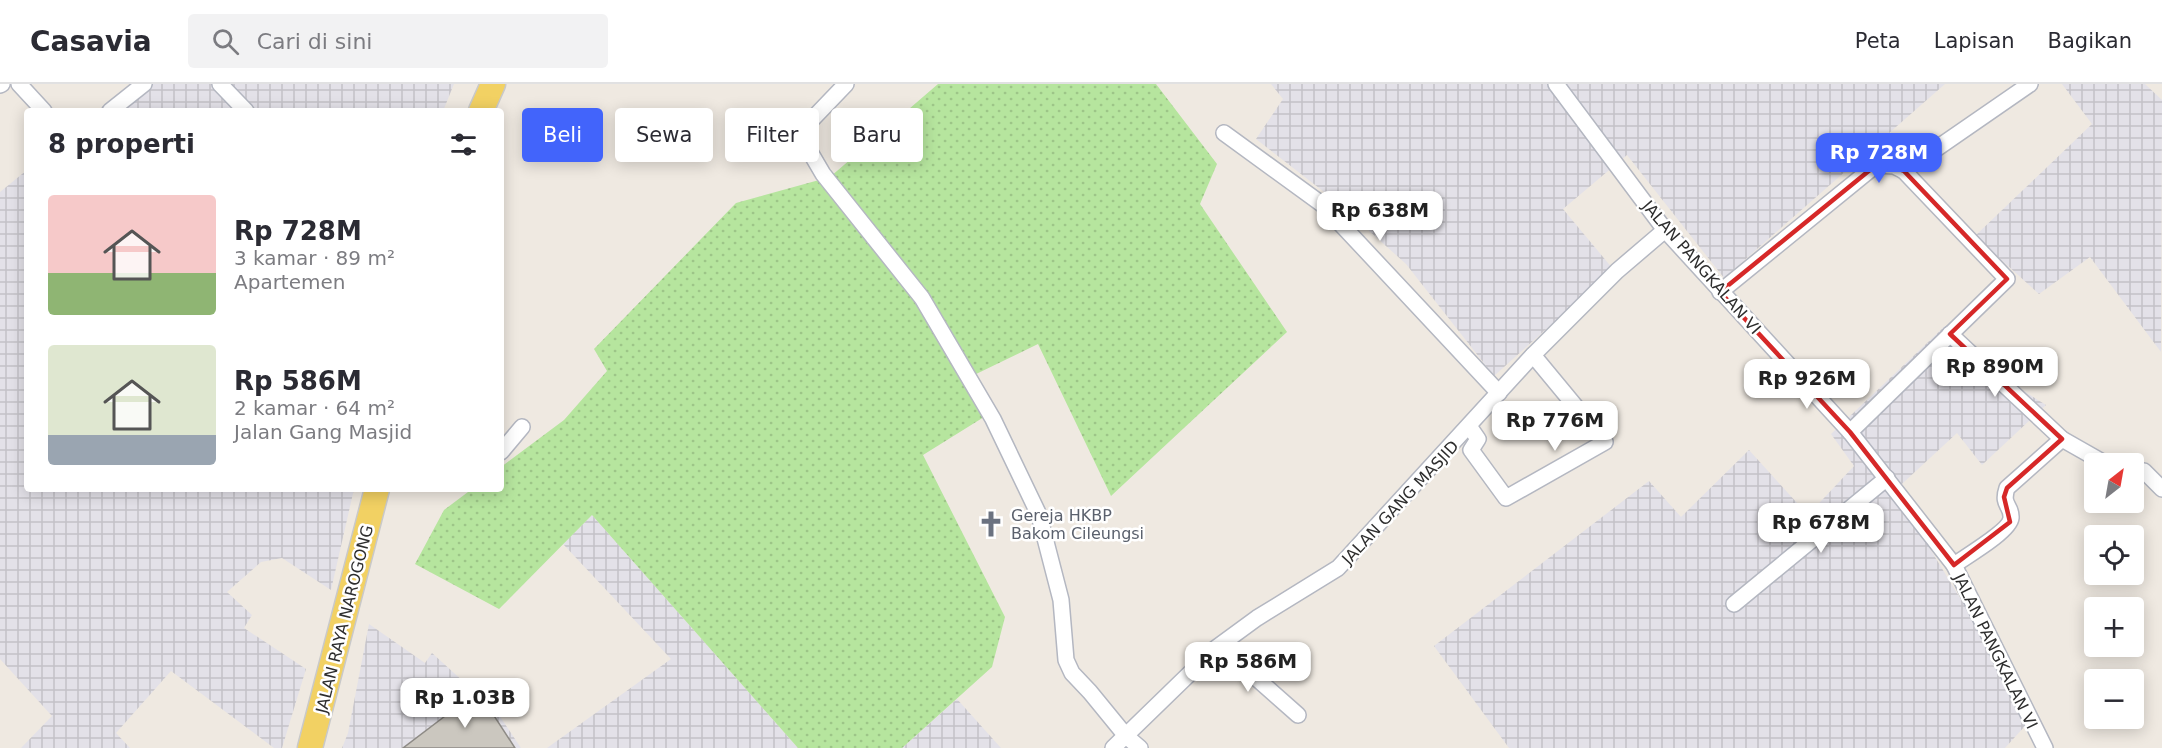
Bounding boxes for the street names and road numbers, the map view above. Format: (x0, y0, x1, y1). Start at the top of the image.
street label: JALAN PANGKALAN VI (1638, 196, 1765, 338)
street label: JALAN GANG MASJID (1337, 437, 1463, 569)
street label: JALAN RAYA NAROGONG (312, 523, 377, 716)
street label: JALAN PANGKALAN VI (1949, 569, 2042, 732)

